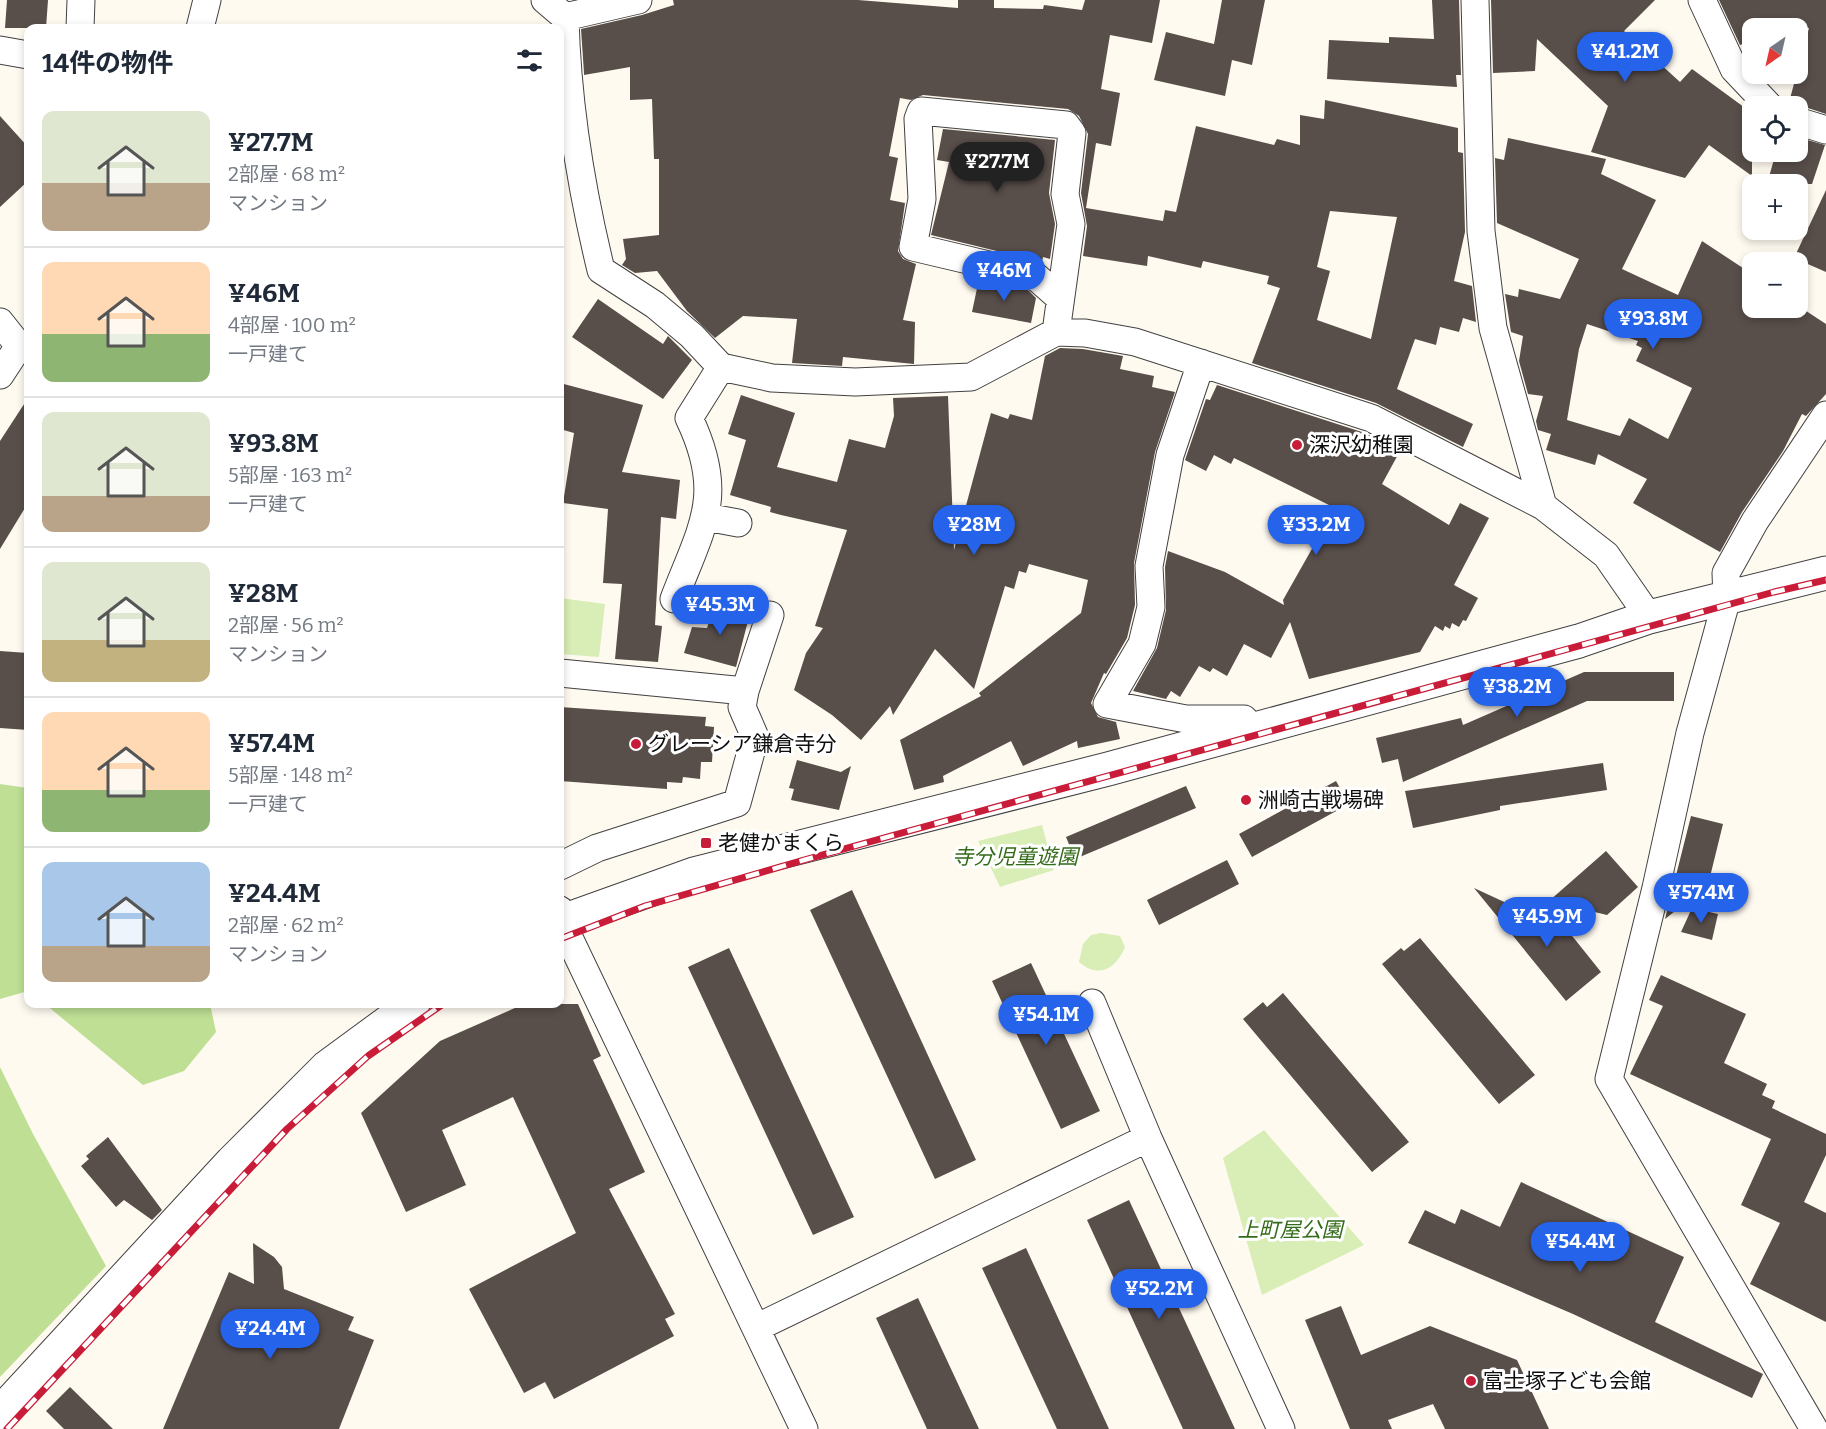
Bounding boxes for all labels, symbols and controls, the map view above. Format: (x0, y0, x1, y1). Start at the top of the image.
north arrow (1742, 18, 1808, 84)
map controls (1742, 18, 1808, 318)
pin: ¥41.2M (1576, 32, 1674, 83)
text: ¥41.2M (1591, 39, 1659, 63)
icon: filters (513, 44, 546, 77)
text: 14件の物件 (42, 48, 173, 79)
button: locate (1742, 96, 1808, 162)
text: ¥27.7M (228, 127, 313, 158)
icon: home (90, 135, 162, 207)
pin: ¥27.7M (948, 142, 1046, 193)
text: ¥27.7M (964, 149, 1030, 173)
text: 2部屋 · 68 m² (228, 162, 345, 186)
button: + (1742, 174, 1808, 240)
text: マンション (228, 191, 328, 215)
pin: ¥46M (968, 251, 1040, 302)
button: − (1742, 252, 1808, 318)
text: ¥46M (976, 258, 1032, 282)
text: ¥46M (228, 278, 300, 309)
icon: home (90, 286, 162, 358)
pin: ¥93.8M (1604, 299, 1702, 350)
text: ¥93.8M (1618, 306, 1688, 330)
text: 4部屋 · 100 m² (228, 313, 356, 337)
text: 一戸建て (228, 342, 308, 366)
text: ¥93.8M (228, 428, 319, 459)
place label: 深沢幼稚園 (1309, 432, 1414, 458)
icon: home (90, 436, 162, 508)
marker: 深沢幼稚園 (1290, 438, 1304, 452)
text: 5部屋 · 163 m² (228, 463, 352, 487)
text: 一戸建て (228, 492, 308, 516)
pin: ¥28M (938, 505, 1010, 556)
pin: ¥33.2M (1267, 505, 1365, 556)
text: ¥28M (947, 512, 1001, 536)
text: ¥33.2M (1282, 512, 1350, 536)
text: ¥28M (228, 578, 299, 609)
pin: ¥45.3M (671, 585, 769, 636)
icon: home (90, 586, 162, 658)
text: ¥45.3M (685, 592, 755, 616)
text: 2部屋 · 56 m² (228, 613, 344, 637)
text: マンション (228, 642, 328, 666)
pin: ¥38.2M (1468, 667, 1566, 718)
text: ¥38.2M (1482, 674, 1552, 698)
text: ¥57.4M (228, 728, 315, 759)
place label: グレーシア鎌倉寺分 (648, 731, 837, 757)
icon: home (90, 736, 162, 808)
marker: グレーシア鎌倉寺分 (629, 737, 643, 751)
text: 5部屋 · 148 m² (228, 763, 353, 787)
place label: 洲崎古戦場碑 (1258, 787, 1384, 813)
text: 一戸建て (228, 792, 308, 816)
marker: 洲崎古戦場碑 (1239, 793, 1253, 807)
place label: 老健かまくら (718, 830, 844, 856)
marker: 老健かまくら (699, 836, 713, 850)
park label: 寺分児童遊園 (952, 844, 1081, 870)
pin: ¥57.4M (1652, 873, 1750, 924)
text: ¥24.4M (228, 878, 321, 909)
text: ¥57.4M (1668, 880, 1734, 904)
icon: home (90, 886, 162, 958)
pin: ¥45.9M (1498, 897, 1596, 948)
text: ¥45.9M (1512, 904, 1582, 928)
text: 2部屋 · 62 m² (228, 913, 344, 937)
text: マンション (228, 942, 328, 966)
pin: ¥54.1M (997, 995, 1095, 1046)
text: ¥54.1M (1012, 1002, 1080, 1026)
park label: 上町屋公園 (1238, 1217, 1345, 1243)
pin: ¥54.4M (1531, 1222, 1629, 1273)
text: ¥54.4M (1545, 1229, 1615, 1253)
pin: ¥52.2M (1110, 1269, 1208, 1320)
text: ¥52.2M (1124, 1276, 1194, 1300)
pin: ¥24.4M (221, 1309, 319, 1360)
text: ¥24.4M (234, 1316, 306, 1340)
place label: 富士塚子ども会館 (1483, 1368, 1651, 1394)
marker: 富士塚子ども会館 (1464, 1374, 1478, 1388)

